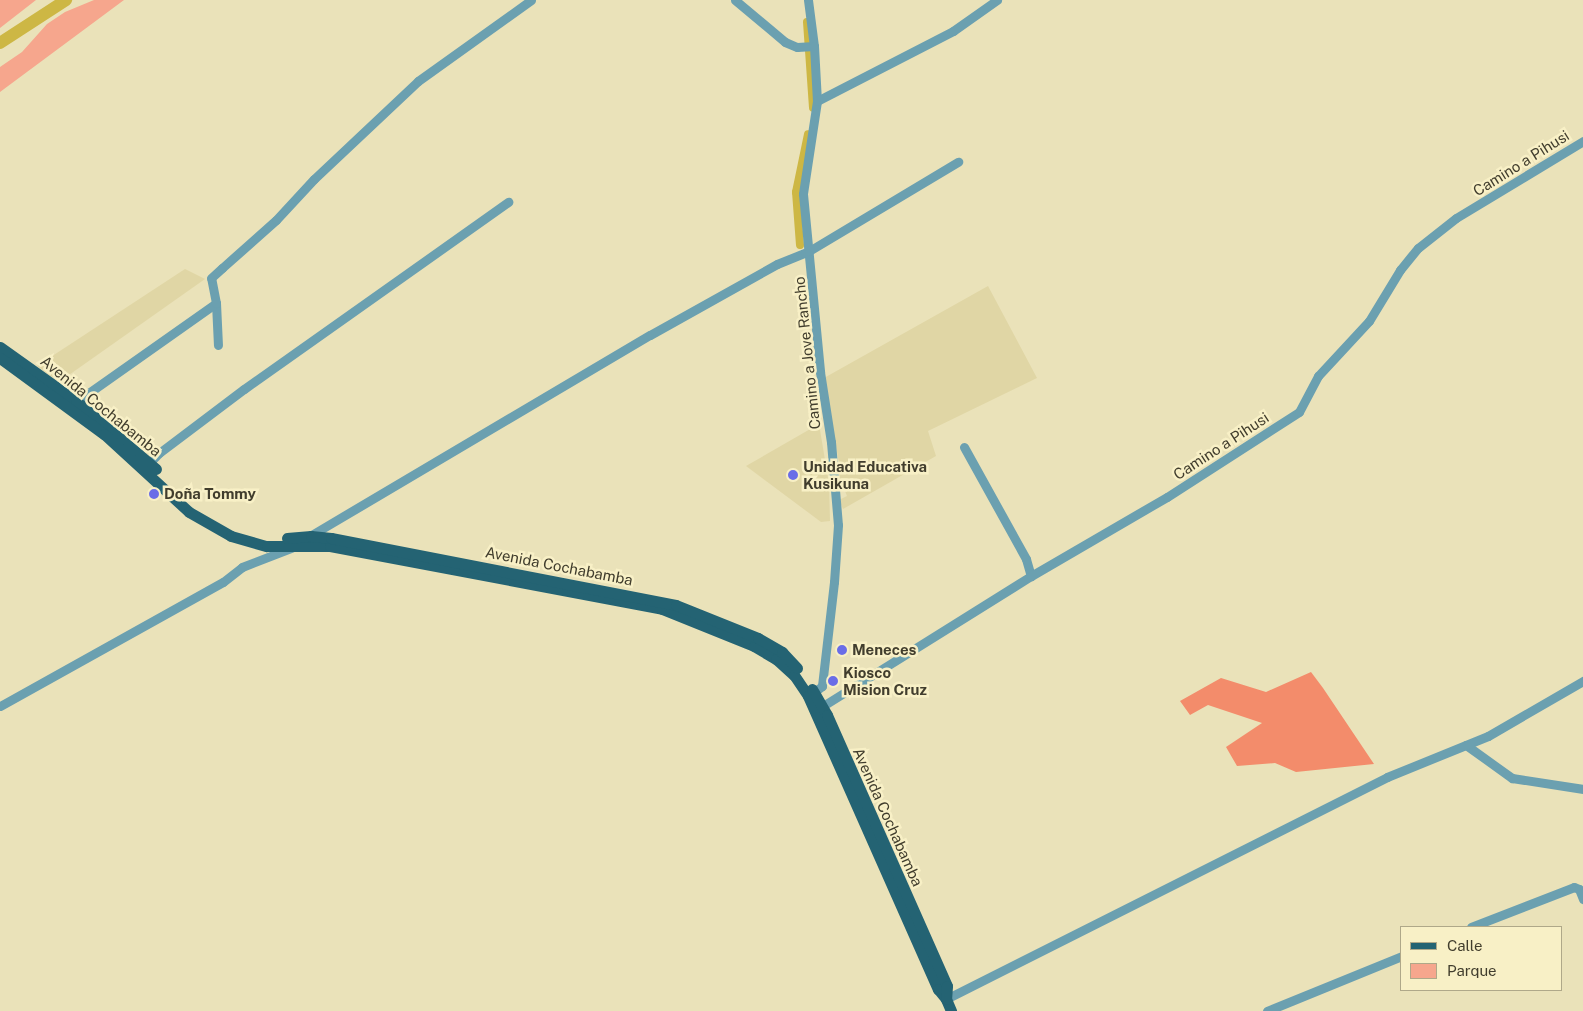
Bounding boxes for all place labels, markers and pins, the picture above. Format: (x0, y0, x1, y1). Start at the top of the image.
place label: Unidad Educativa Kusikuna (803, 457, 927, 492)
marker: Unidad Educativa Kusikuna (787, 469, 799, 481)
place label: Doña Tommy (164, 485, 256, 503)
marker: Doña Tommy (148, 488, 160, 500)
place label: Meneces (852, 641, 916, 659)
marker: Meneces (836, 644, 848, 656)
place label: Kiosco Mision Cruz (843, 663, 927, 698)
marker: Kiosco Mision Cruz (827, 675, 839, 687)

